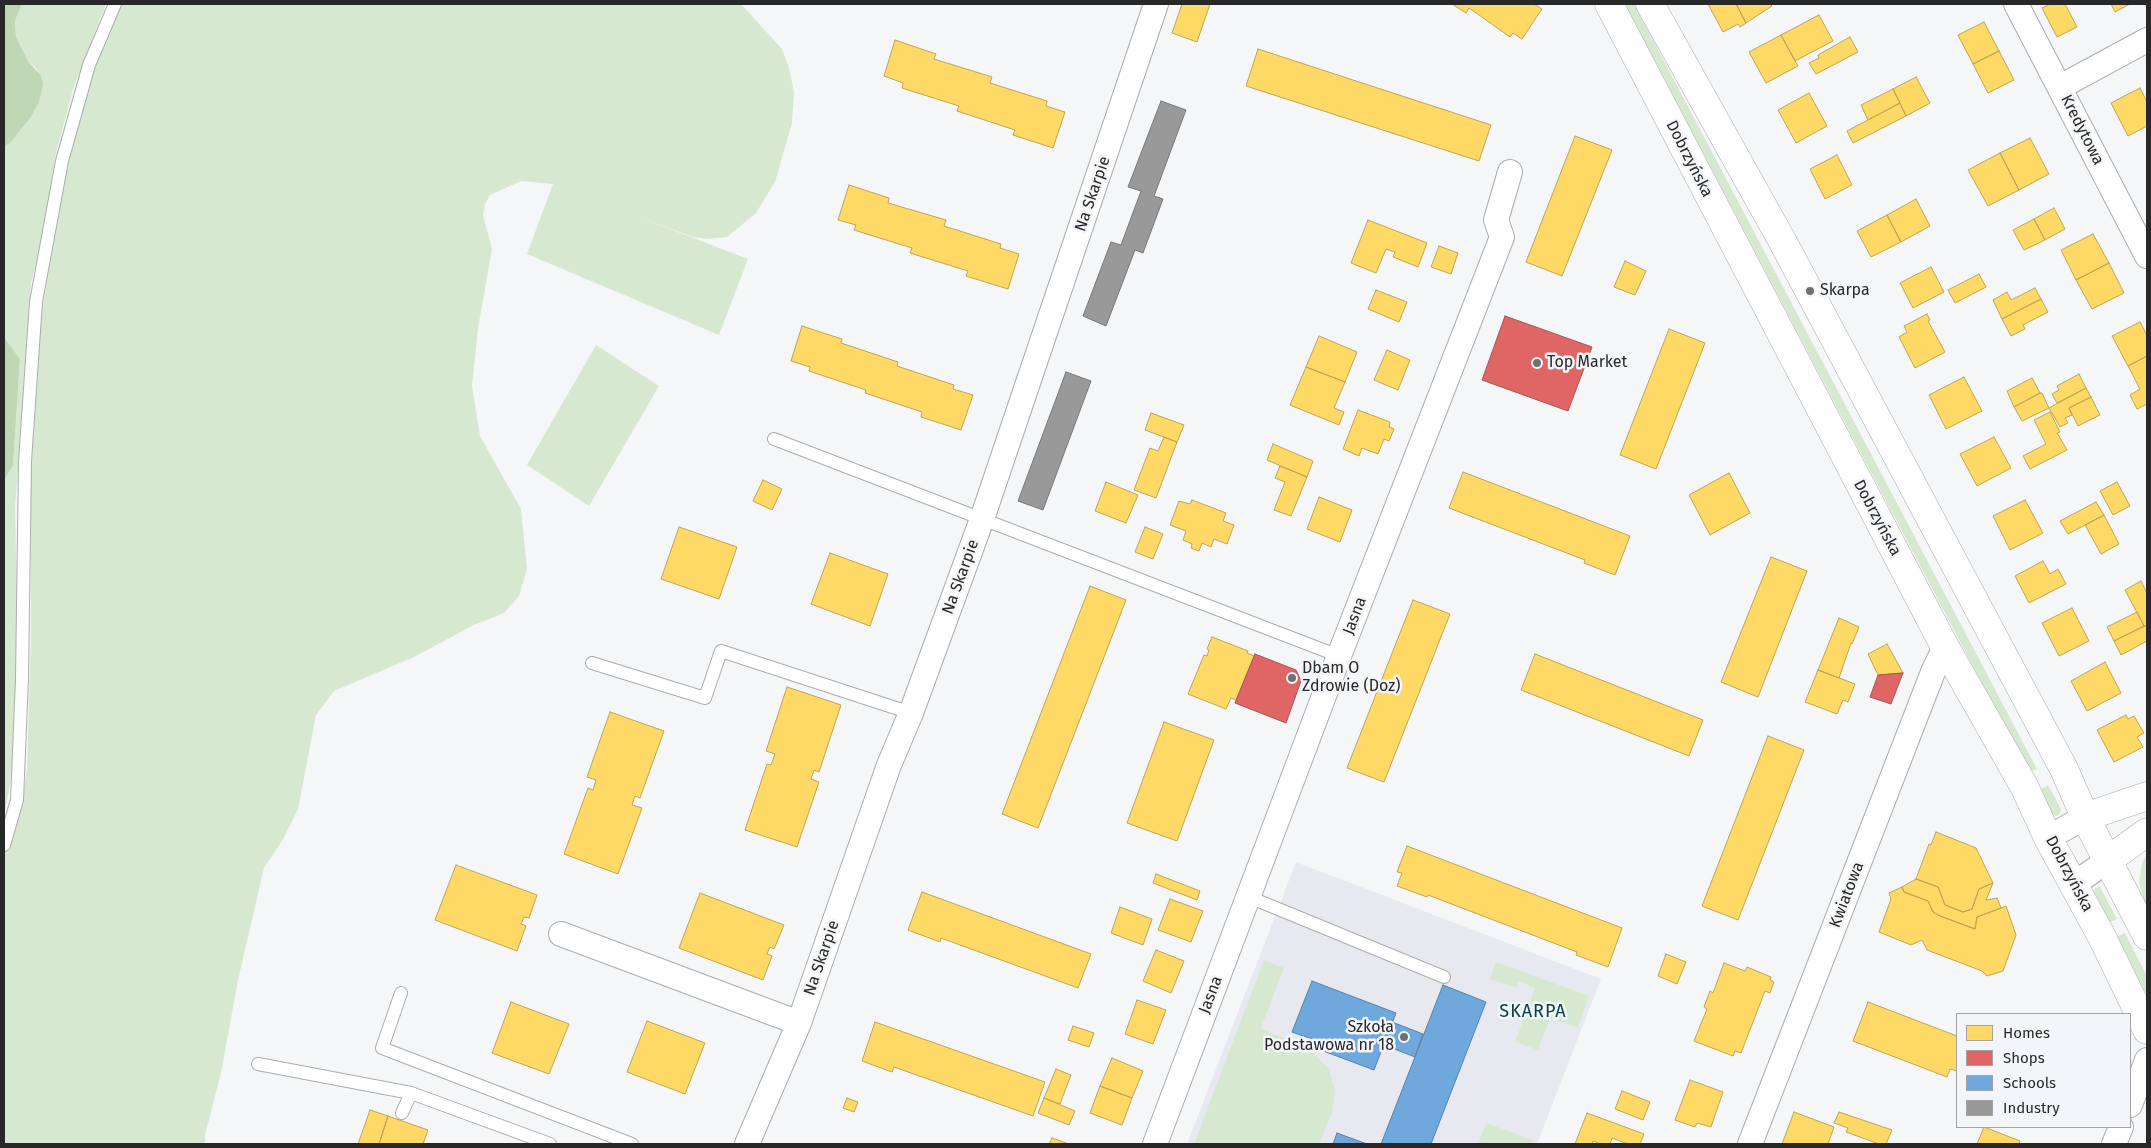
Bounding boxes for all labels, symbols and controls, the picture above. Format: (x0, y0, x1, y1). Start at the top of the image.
street label: Kredytowa (2056, 92, 2108, 168)
street label: Dobrzyńska (1661, 117, 1717, 201)
street label: Na Skarpie (1071, 154, 1115, 234)
place label: Skarpa (1820, 281, 1870, 301)
marker: Skarpa (1804, 285, 1816, 297)
place label: Top Market (1547, 353, 1627, 373)
marker: Top Market (1531, 357, 1543, 369)
street label: Dobrzyńska (1849, 477, 1905, 559)
street label: Na Skarpie (939, 537, 983, 617)
street label: Jasna (1339, 594, 1371, 638)
place label: Dbam O Zdrowie (Doz) (1302, 659, 1400, 697)
marker: Dbam O Zdrowie (Doz) (1286, 672, 1298, 684)
street label: Dobrzyńska (2041, 833, 2097, 915)
street label: Kwiatowa (1826, 859, 1868, 931)
street label: Na Skarpie (800, 918, 844, 998)
street label: Jasna (1195, 973, 1227, 1017)
district label: SKARPA (1499, 1001, 1567, 1023)
legend (1956, 1013, 2131, 1128)
place label: Szkoła Podstawowa nr 18 (1264, 1018, 1394, 1056)
text: Homes (2003, 1024, 2050, 1042)
marker: Szkoła Podstawowa nr 18 (1398, 1031, 1410, 1043)
text: Shops (2003, 1049, 2045, 1067)
text: Schools (2003, 1074, 2056, 1092)
text: Industry (2003, 1099, 2060, 1117)

